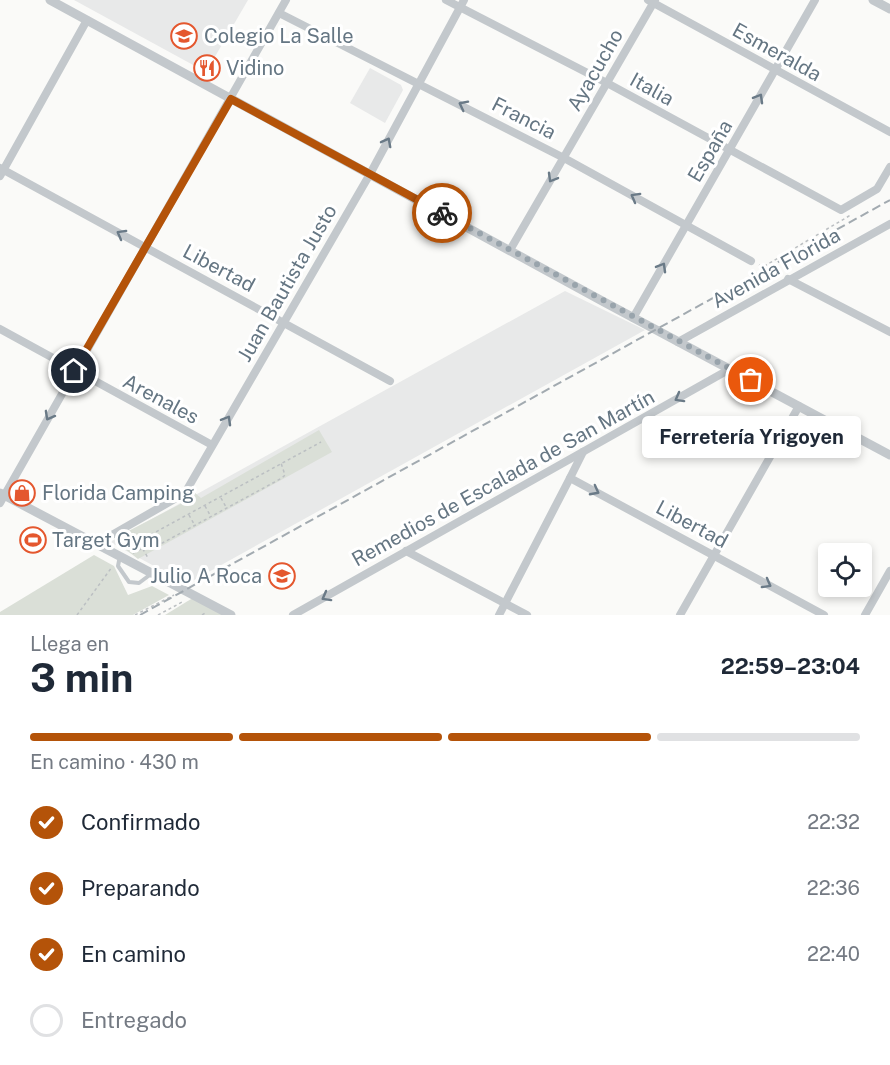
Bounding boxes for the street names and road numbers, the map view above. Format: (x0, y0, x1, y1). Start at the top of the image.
street label: Esmeralda (728, 18, 826, 86)
street label: Ayacucho (562, 25, 628, 115)
street label: Italia (626, 67, 678, 111)
street label: Francia (488, 92, 560, 144)
street label: España (683, 116, 737, 186)
street label: Juan Bautista Justo (232, 200, 342, 366)
street label: Avenida Florida (708, 223, 844, 313)
street label: Libertad (179, 239, 259, 297)
street label: Arenales (119, 369, 203, 429)
street label: Remedios de Escalada de San Martín (348, 385, 658, 571)
street label: Libertad (652, 495, 732, 553)

